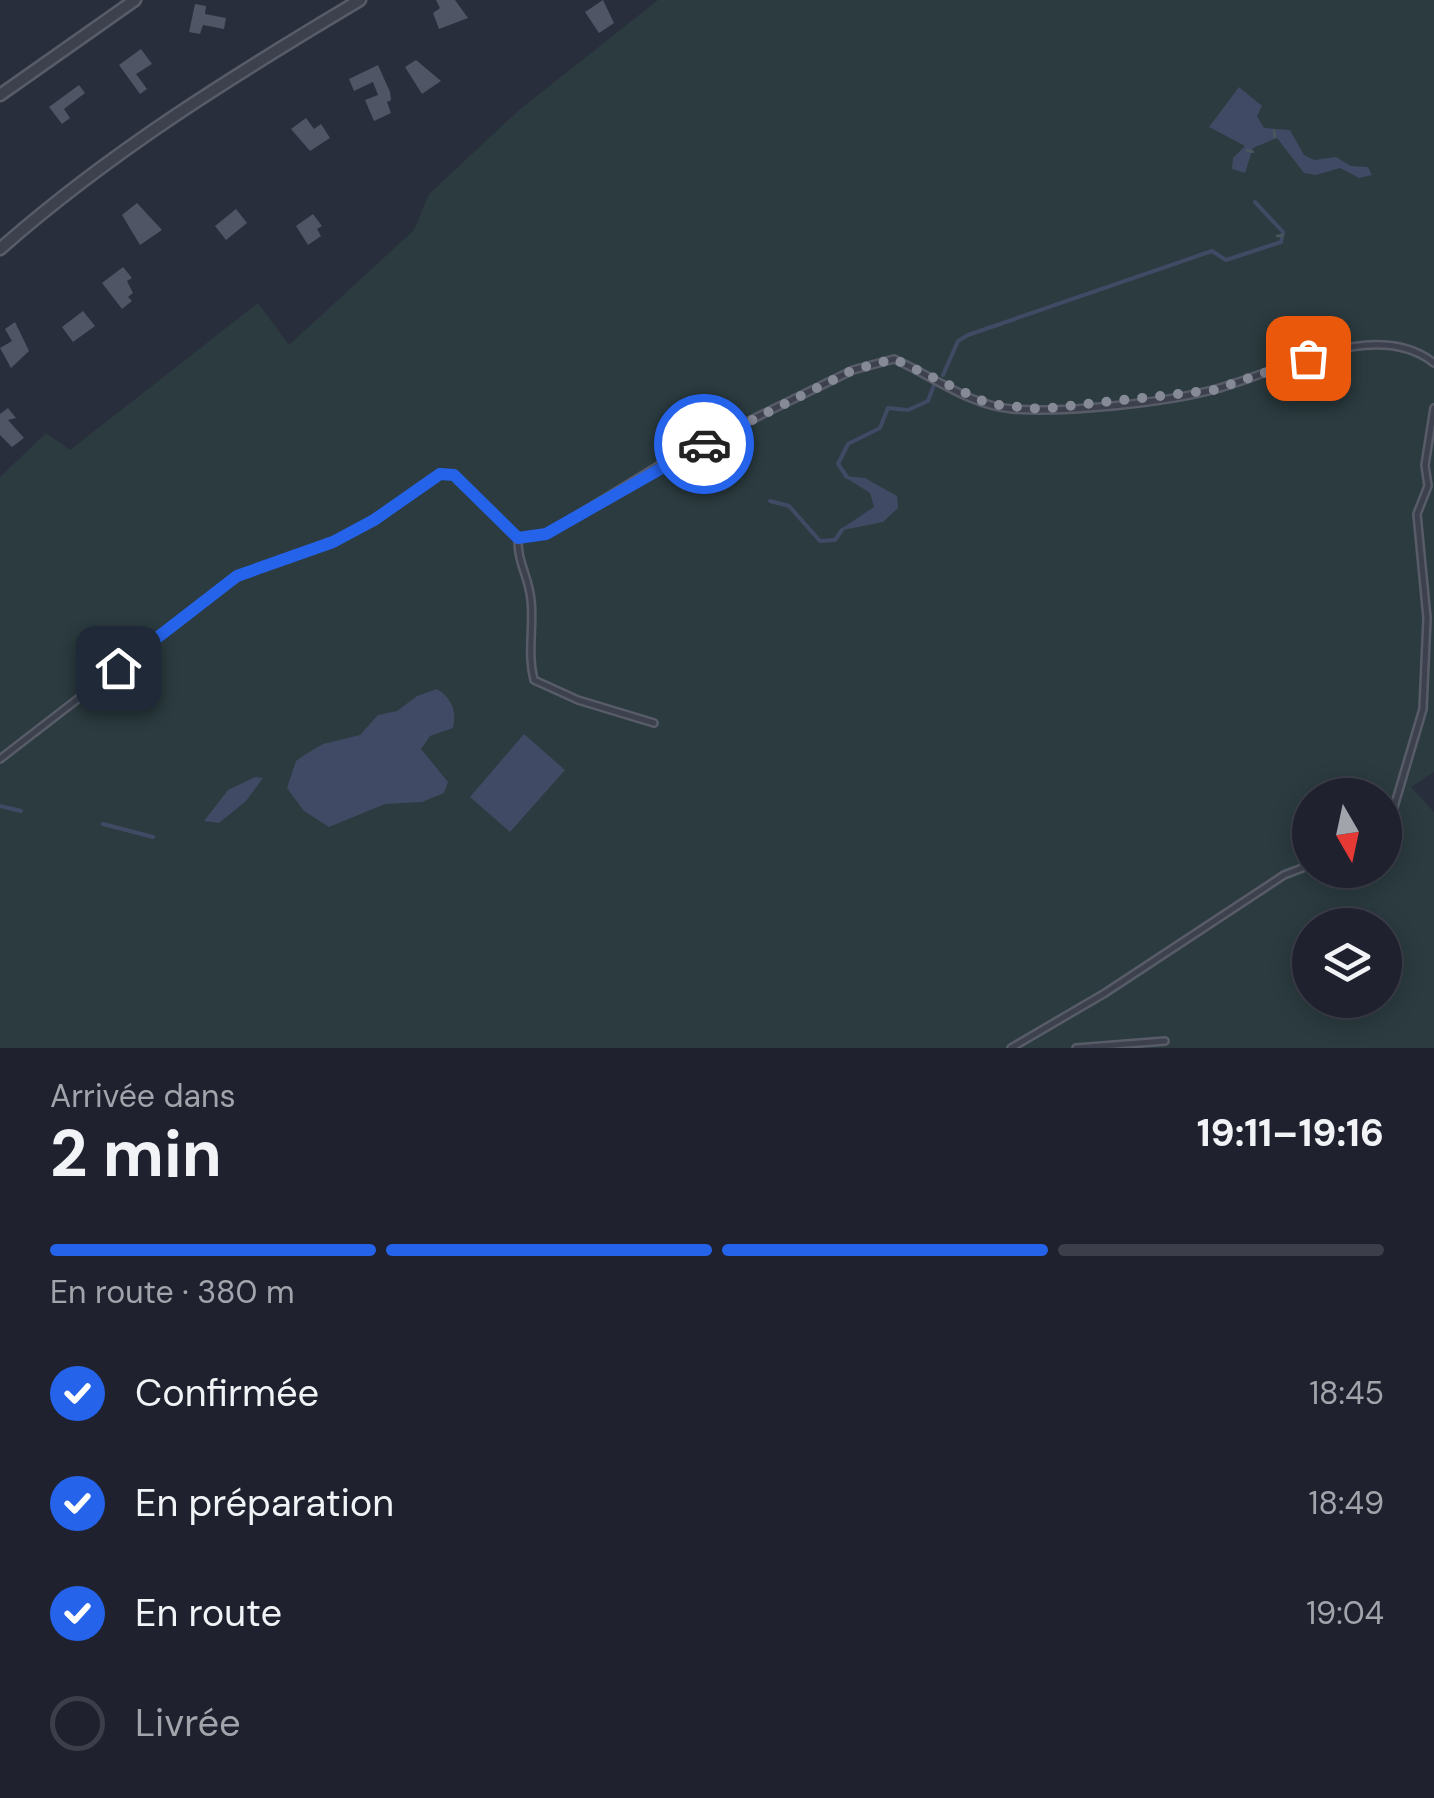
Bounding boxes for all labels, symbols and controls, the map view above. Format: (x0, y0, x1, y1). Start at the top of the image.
pin (1266, 316, 1351, 401)
icon: bag (1281, 331, 1336, 386)
courier (654, 394, 754, 494)
icon: car (677, 417, 732, 472)
pin (76, 626, 161, 711)
icon: home (91, 641, 146, 696)
north arrow (1292, 778, 1402, 888)
map controls (1292, 778, 1402, 1018)
button: layers (1292, 908, 1402, 1018)
text: Arrivée dans (50, 1075, 235, 1117)
text: 19:11–19:16 (1197, 1108, 1384, 1158)
text: 2 min (50, 1112, 222, 1196)
text: En route · 380 m (50, 1271, 294, 1313)
icon: check (50, 1366, 105, 1421)
text: Confirmée (135, 1368, 319, 1418)
text: 18:45 (1309, 1372, 1384, 1414)
icon: check (50, 1476, 105, 1531)
text: En préparation (135, 1478, 394, 1528)
text: 18:49 (1309, 1482, 1384, 1524)
icon: check (50, 1586, 105, 1641)
text: En route (135, 1588, 282, 1638)
text: 19:04 (1306, 1592, 1384, 1634)
text: Livrée (135, 1698, 241, 1748)

